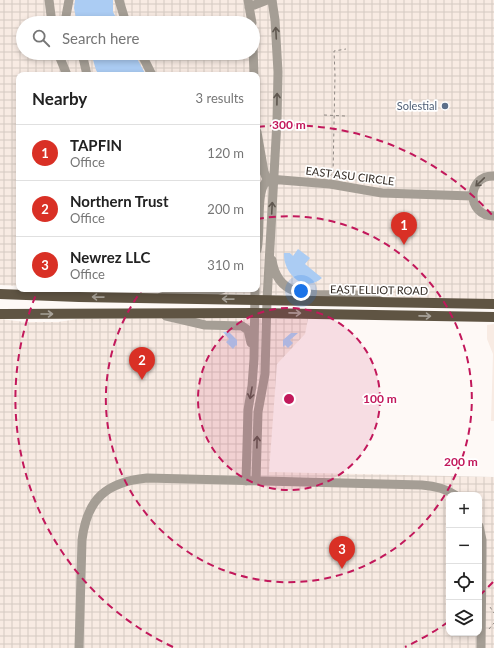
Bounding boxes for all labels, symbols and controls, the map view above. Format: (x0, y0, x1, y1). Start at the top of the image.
search box (16, 16, 260, 60)
icon: search (30, 27, 52, 49)
one-way arrow (272, 27, 279, 40)
text: Search here (62, 29, 139, 47)
text: Nearby (32, 88, 87, 109)
text: 3 results (196, 90, 244, 106)
one-way arrow (273, 93, 281, 106)
place label: Solestial (397, 99, 437, 112)
marker: Solestial (440, 101, 450, 111)
text: 300 m (272, 117, 306, 132)
text: TAPFIN (70, 136, 122, 154)
text: 1 (41, 145, 49, 161)
text: 120 m (207, 145, 244, 161)
text: Office (70, 154, 105, 170)
street label: EAST ASU CIRCLE (305, 164, 395, 187)
one-way arrow (475, 177, 485, 187)
text: Northern Trust (70, 192, 169, 210)
text: 2 (41, 201, 49, 217)
text: 200 m (207, 201, 244, 217)
one-way arrow (268, 202, 275, 215)
text: Office (70, 210, 105, 226)
pin: 1 (391, 212, 417, 245)
text: Newrez LLC (70, 248, 150, 266)
text: 3 (41, 257, 49, 273)
text: 310 m (207, 257, 244, 273)
text: Office (70, 266, 105, 282)
your location (291, 281, 311, 301)
street label: EAST ELLIOT ROAD (330, 282, 428, 297)
one-way arrow (92, 293, 105, 301)
one-way arrow (222, 295, 235, 303)
one-way arrow (288, 309, 301, 317)
one-way arrow (40, 310, 53, 318)
one-way arrow (418, 312, 431, 320)
pin: 2 (129, 347, 155, 380)
one-way arrow (247, 386, 255, 399)
text: 100 m (363, 391, 397, 406)
centre of rings (282, 392, 296, 406)
one-way arrow (253, 436, 260, 449)
text: 200 m (444, 454, 478, 469)
map controls (446, 492, 482, 636)
button: + (446, 492, 482, 528)
button: − (446, 528, 482, 564)
pin: 3 (329, 536, 355, 569)
button: locate (446, 564, 482, 600)
button: layers (446, 600, 482, 636)

